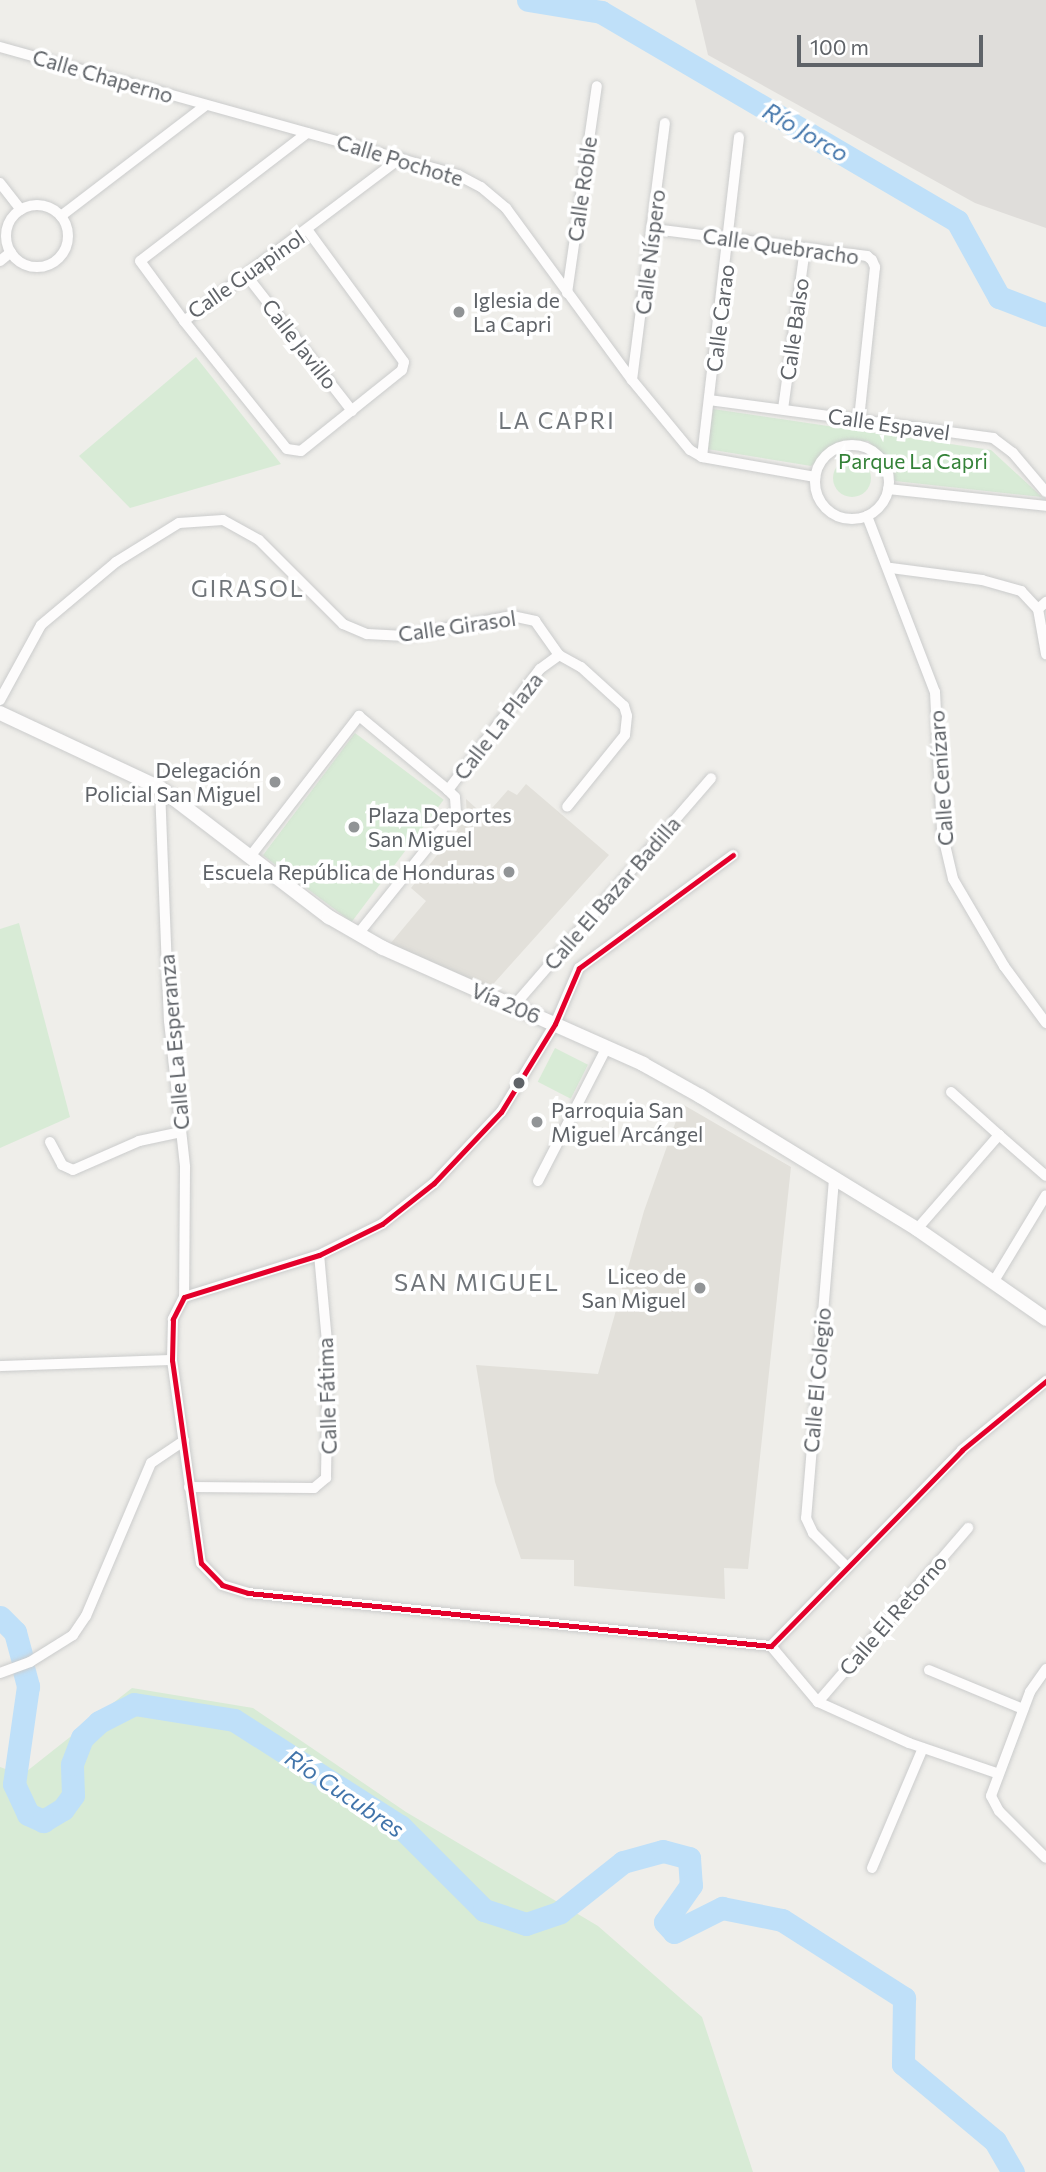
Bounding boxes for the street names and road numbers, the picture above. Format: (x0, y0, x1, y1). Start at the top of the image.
street label: Calle Chaperno (30, 44, 176, 108)
street label: Calle Pochote (334, 129, 466, 191)
street label: Calle Roble (562, 135, 602, 243)
street label: Calle Níspero (630, 188, 670, 316)
street label: Calle Quebracho (701, 223, 861, 269)
street label: Calle Guapinol (183, 224, 309, 324)
street label: Calle Carao (701, 263, 739, 373)
street label: Calle Balso (774, 276, 814, 382)
street label: Calle Javillo (257, 294, 343, 394)
street label: Calle Espavel (826, 403, 952, 445)
street label: Calle Girasol (397, 605, 517, 647)
street label: Calle La Plaza (448, 667, 548, 785)
street label: Calle Cenízaro (924, 709, 958, 847)
street label: Calle El Bazar Badilla (539, 811, 685, 975)
street label: Calle La Esperanza (154, 953, 194, 1131)
street label: Vía 206 (468, 977, 544, 1029)
street label: Calle El Colegio (798, 1306, 836, 1454)
street label: Calle Fátima (312, 1337, 342, 1455)
street label: Calle El Retorno (834, 1550, 952, 1680)

